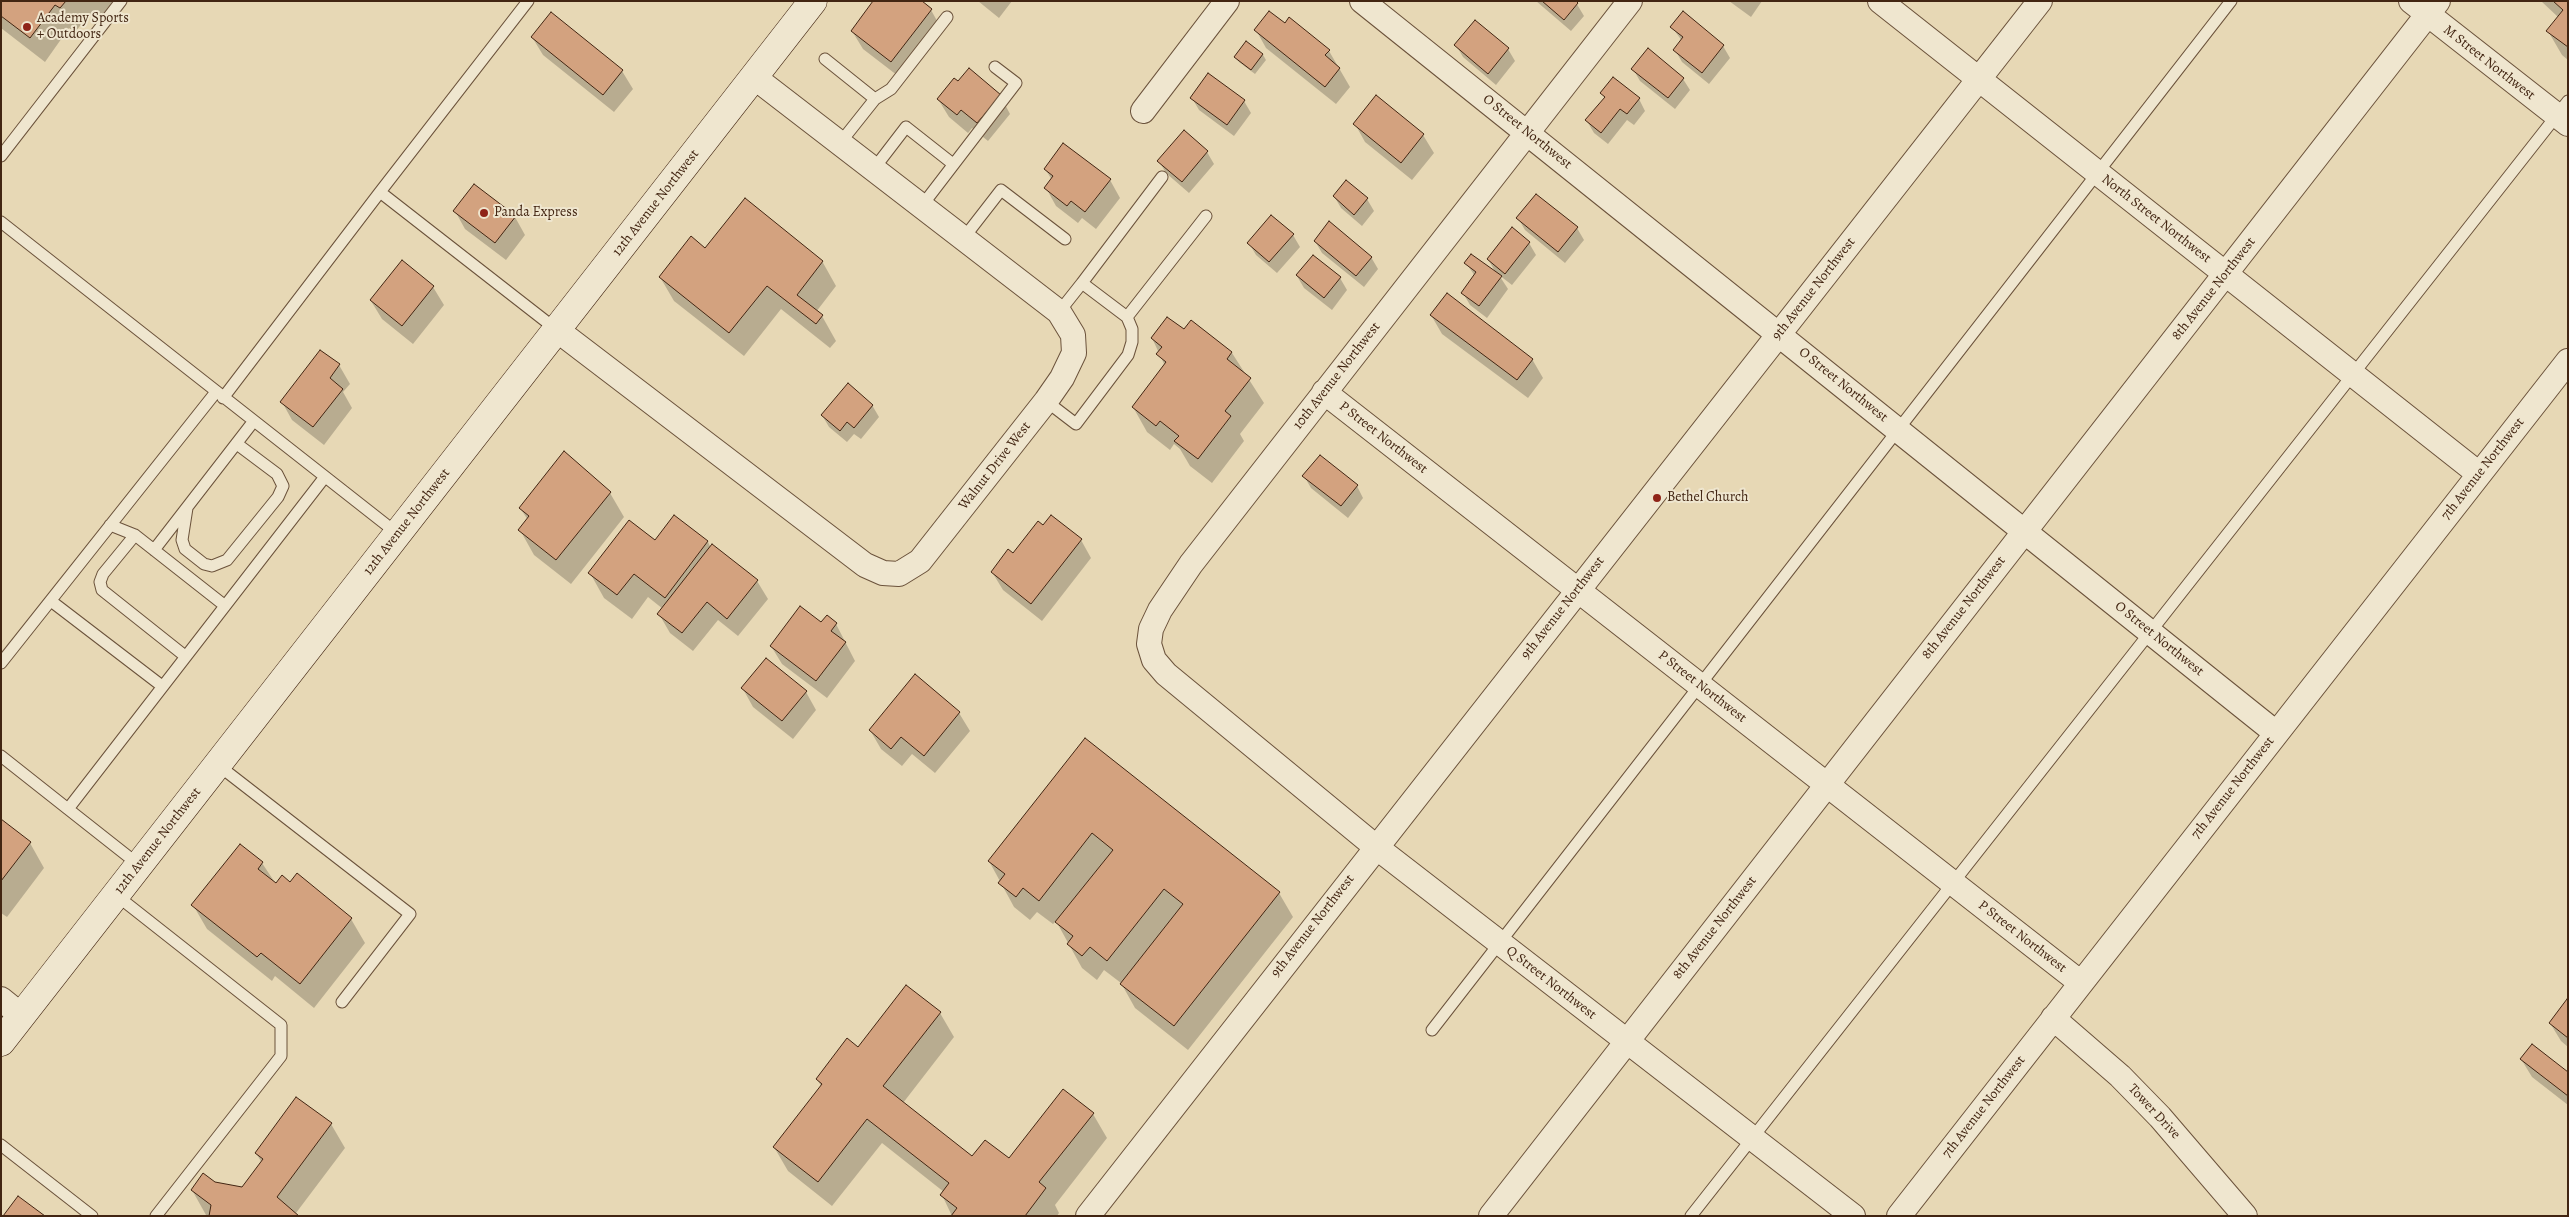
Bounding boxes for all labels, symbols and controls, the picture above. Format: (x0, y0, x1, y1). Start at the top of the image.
place label: Academy Sports + Outdoors (37, 11, 129, 44)
marker: Academy Sports + Outdoors (21, 21, 33, 33)
street label: M Street Northwest (2440, 22, 2538, 104)
street label: O Street Northwest (1479, 91, 1575, 173)
street label: 12th Avenue Northwest (609, 146, 703, 260)
street label: North Street Northwest (2098, 171, 2214, 267)
place label: Panda Express (494, 205, 578, 221)
marker: Panda Express (478, 207, 490, 219)
street label: 9th Avenue Northwest (1769, 234, 1859, 344)
street label: 8th Avenue Northwest (2169, 234, 2259, 344)
street label: 10th Avenue Northwest (1290, 319, 1384, 433)
street label: O Street Northwest (1795, 344, 1891, 426)
street label: P Street Northwest (1335, 398, 1431, 478)
street label: 7th Avenue Northwest (2438, 414, 2528, 524)
street label: Walnut Drive West (955, 419, 1035, 513)
street label: 12th Avenue Northwest (360, 465, 454, 579)
place label: Bethel Church (1667, 490, 1748, 506)
marker: Bethel Church (1651, 492, 1663, 504)
street label: 9th Avenue Northwest (1518, 553, 1608, 663)
street label: 8th Avenue Northwest (1919, 553, 2009, 663)
street label: O Street Northwest (2111, 598, 2207, 680)
street label: P Street Northwest (1654, 647, 1750, 727)
street label: 7th Avenue Northwest (2188, 733, 2278, 843)
street label: 12th Avenue Northwest (111, 784, 205, 898)
street label: 9th Avenue Northwest (1268, 871, 1358, 981)
street label: 8th Avenue Northwest (1670, 873, 1760, 983)
street label: P Street Northwest (1974, 897, 2070, 977)
street label: Q Street Northwest (1503, 943, 1599, 1023)
street label: 7th Avenue Northwest (1939, 1052, 2029, 1162)
street label: Tower Drive (2124, 1081, 2184, 1143)

